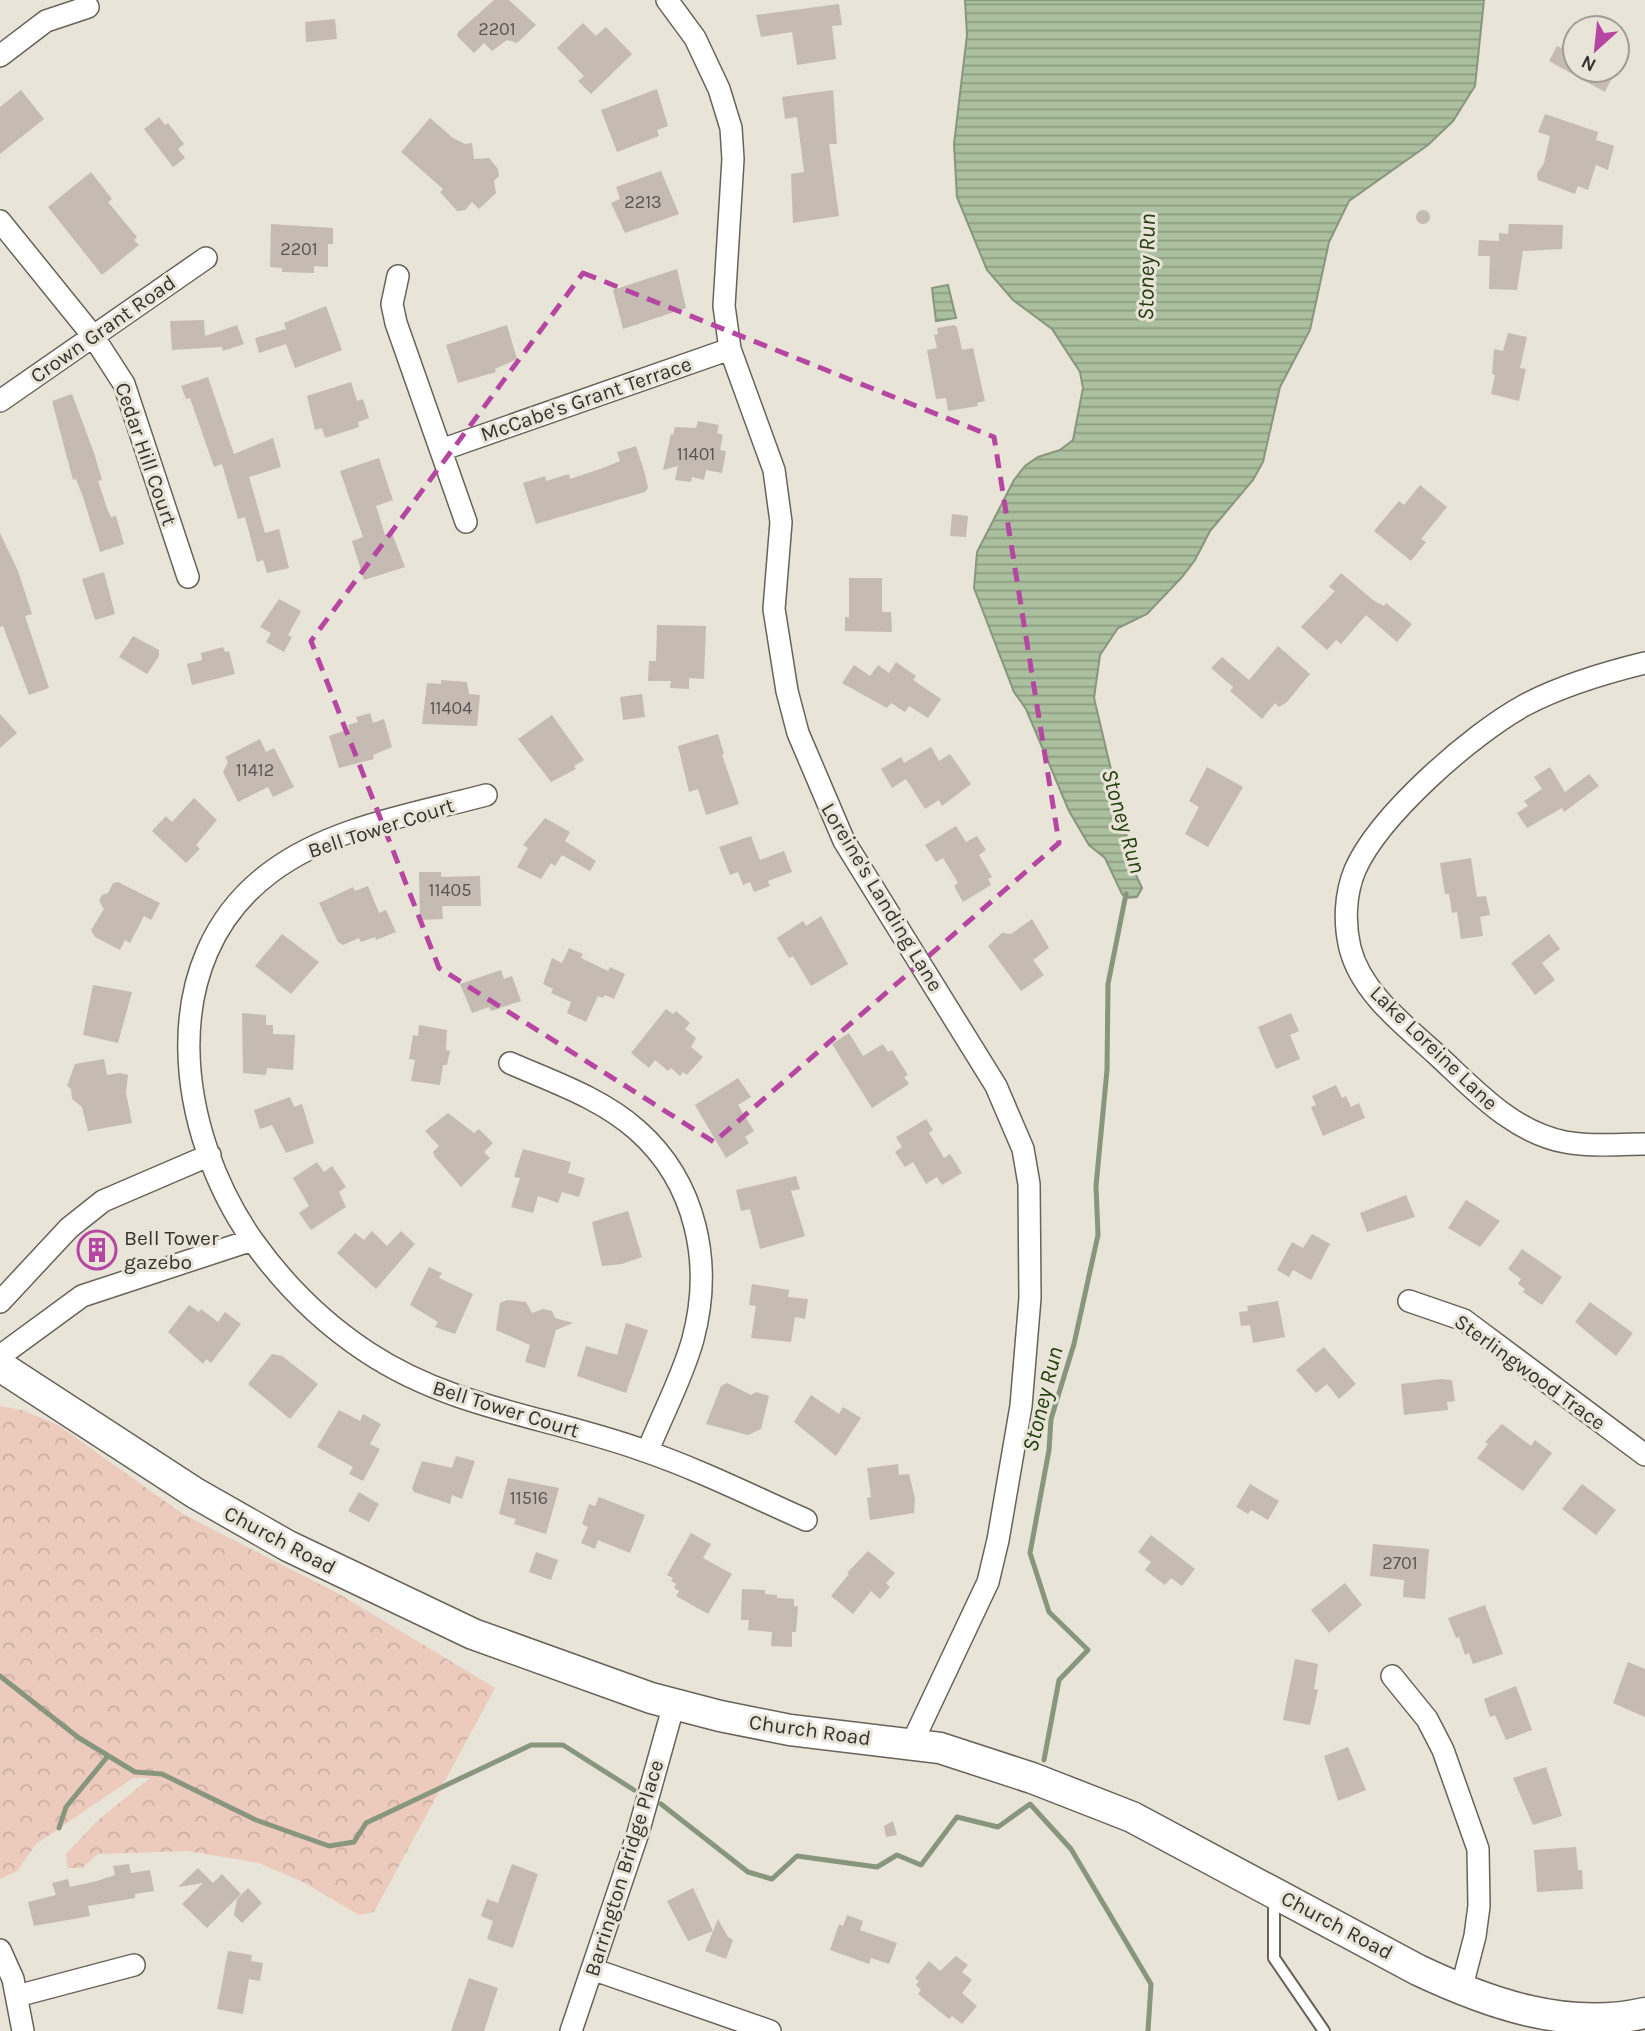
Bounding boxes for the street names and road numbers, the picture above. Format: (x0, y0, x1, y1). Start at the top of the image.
street label: Crown Grant Road (26, 270, 180, 388)
street label: McCabe's Grant Terrace (477, 352, 695, 446)
street label: Cedar Hill Court (110, 379, 182, 529)
street label: Bell Tower Court (305, 793, 457, 863)
street label: Loreine's Landing Lane (816, 799, 948, 995)
street label: Lake Loreine Lane (1365, 981, 1503, 1115)
street label: Sterlingwood Trace (1450, 1309, 1610, 1435)
street label: Bell Tower Court (430, 1375, 582, 1443)
street label: Church Road (220, 1501, 340, 1579)
street label: Church Road (748, 1710, 872, 1750)
street label: Barrington Bridge Place (580, 1757, 668, 1979)
street label: Church Road (1277, 1886, 1397, 1964)

